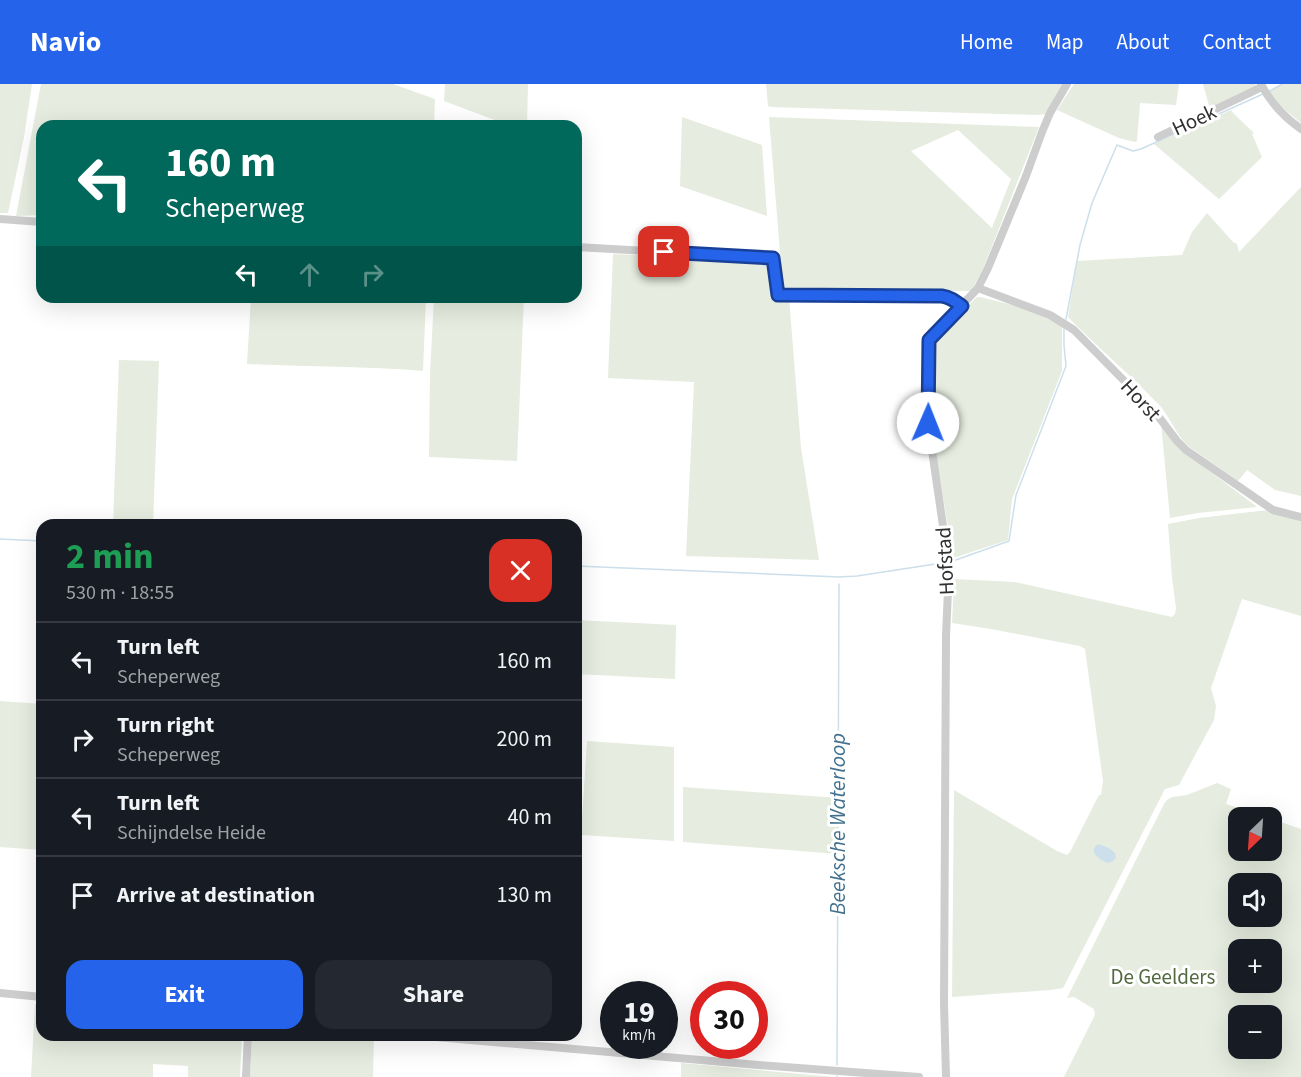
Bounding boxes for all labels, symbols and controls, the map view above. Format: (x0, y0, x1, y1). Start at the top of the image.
text: Navio (30, 22, 101, 62)
text: Home (960, 27, 1013, 57)
text: Map (1046, 27, 1084, 57)
text: About (1117, 27, 1169, 57)
text: Contact (1202, 27, 1271, 57)
street label: Hoek (1167, 96, 1222, 143)
text: 160 m (165, 133, 276, 193)
icon: left (66, 144, 144, 222)
text: Scheperweg (165, 189, 304, 228)
pin (638, 226, 689, 277)
icon: arrive (647, 235, 680, 268)
icon: left (230, 258, 263, 291)
icon: ahead (293, 258, 326, 291)
icon: right (356, 258, 389, 291)
street label: Horst (1114, 372, 1168, 428)
position arrow (896, 391, 960, 455)
street label: Hofstad (928, 526, 962, 596)
text: 2 min (66, 531, 154, 582)
button: close (489, 539, 552, 602)
text: 530 m · 18:55 (66, 579, 174, 607)
text: Turn left (117, 631, 199, 663)
icon: left (66, 645, 99, 678)
text: 160 m (497, 645, 552, 677)
text: Scheperweg (117, 663, 220, 691)
text: Turn right (117, 709, 214, 741)
icon: right (66, 723, 99, 756)
text: 200 m (497, 723, 552, 755)
water label: Beeksche Waterloop (822, 733, 854, 915)
text: Scheperweg (117, 741, 220, 769)
text: Turn left (117, 787, 199, 819)
icon: left (66, 801, 99, 834)
text: 40 m (507, 801, 552, 833)
north arrow (1228, 807, 1282, 861)
map controls (1228, 807, 1282, 1059)
text: Schijndelse Heide (117, 819, 266, 847)
button: sound (1228, 873, 1282, 927)
icon: arrive (66, 879, 99, 912)
text: Arrive at destination (117, 879, 315, 911)
text: 130 m (497, 879, 552, 911)
button: + (1228, 939, 1282, 993)
button: Exit (66, 960, 303, 1029)
button: Share (315, 960, 552, 1029)
park label: De Geelders (1111, 962, 1216, 992)
speed limit sign: 30 (690, 981, 768, 1059)
text: 19 (623, 991, 655, 1034)
button: − (1228, 1005, 1282, 1059)
text: km/h (622, 1025, 656, 1046)

